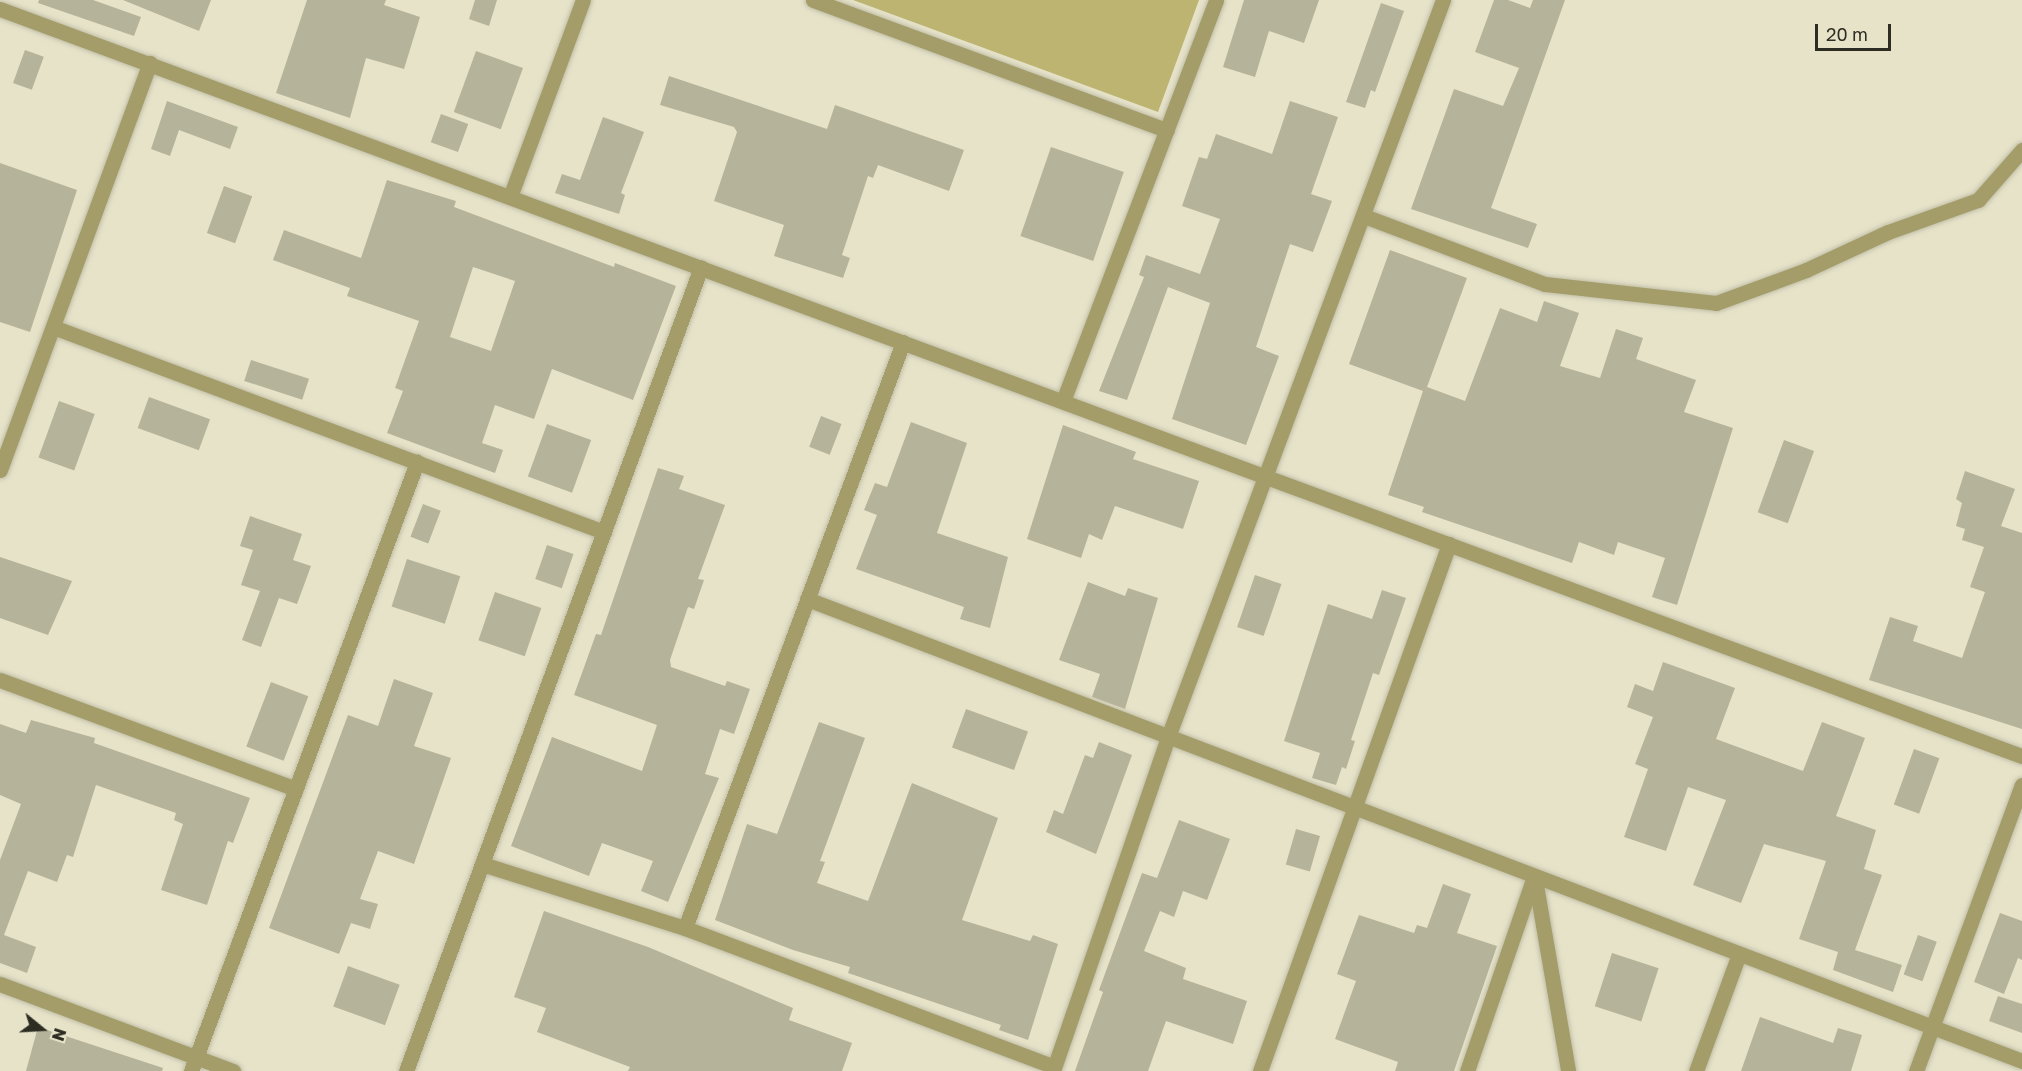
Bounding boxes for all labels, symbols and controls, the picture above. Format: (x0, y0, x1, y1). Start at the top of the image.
scale bar (1818, 12, 1894, 50)
text: 20 m (1826, 23, 1868, 45)
north arrow (12, 999, 72, 1059)
text: N (48, 1026, 71, 1043)

